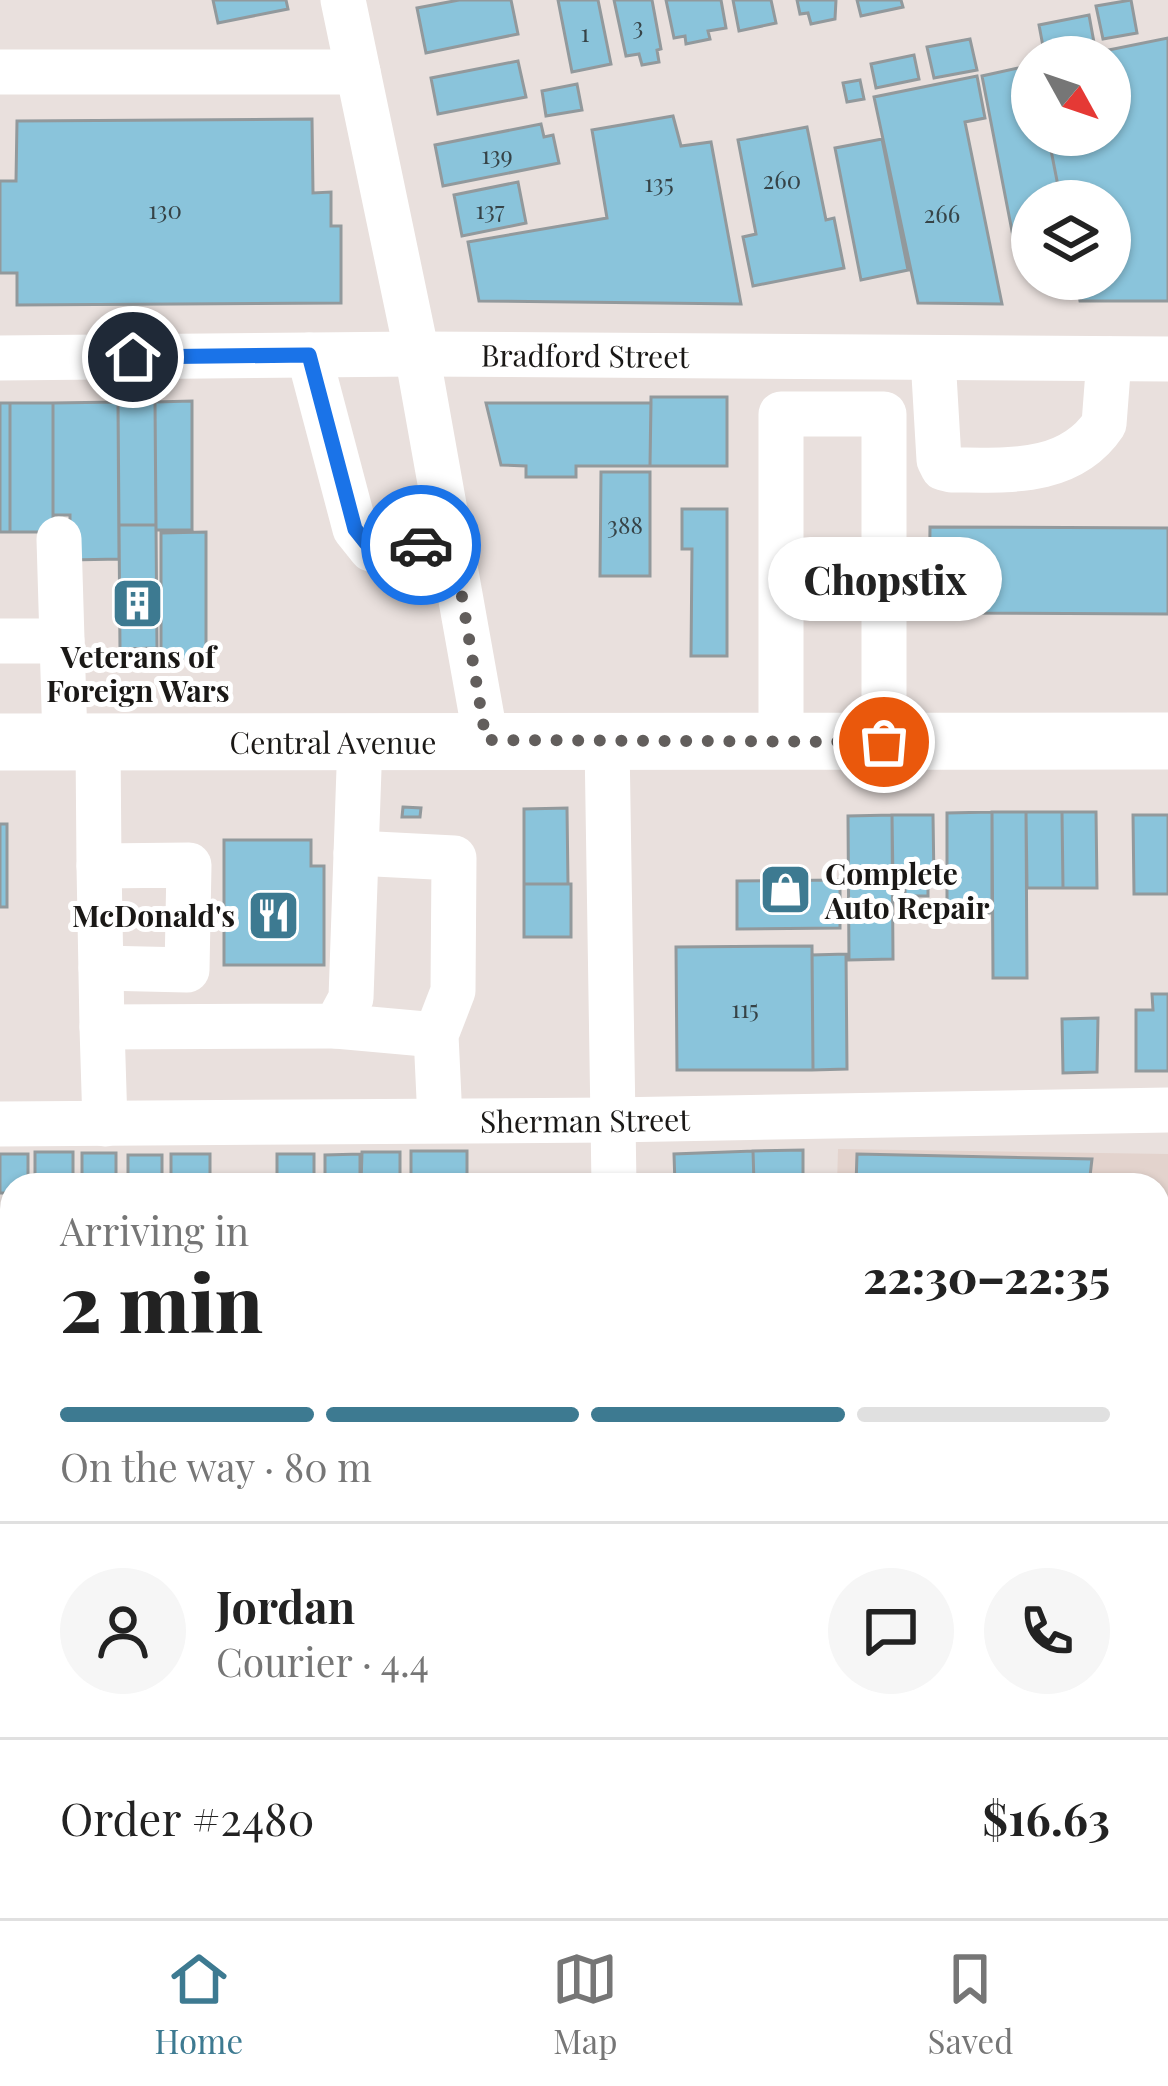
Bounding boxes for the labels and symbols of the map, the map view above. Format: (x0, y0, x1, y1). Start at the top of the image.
house number: 3 (633, 9, 643, 41)
house number: 1 (581, 16, 590, 48)
north arrow (1011, 36, 1131, 156)
house number: 139 (481, 138, 513, 170)
house number: 260 (763, 163, 801, 195)
house number: 135 (644, 166, 674, 198)
house number: 130 (148, 193, 182, 225)
house number: 137 (475, 193, 505, 225)
house number: 266 (924, 197, 960, 229)
pin (82, 306, 184, 408)
street label: Bradford Street (481, 334, 690, 376)
courier (361, 485, 481, 605)
house number: 388 (607, 508, 643, 540)
callout: Chopstix (767, 538, 1001, 622)
building icon: Veterans of Foreign Wars (110, 576, 166, 632)
place label: Veterans of Foreign Wars (46, 636, 230, 710)
pin (833, 691, 935, 793)
street label: Central Avenue (230, 722, 436, 762)
place label: Complete Auto Repair (824, 853, 990, 927)
shop icon: Complete Auto Repair (758, 862, 814, 918)
restaurant icon: McDonald's (246, 887, 302, 943)
place label: McDonald's (72, 895, 235, 935)
house number: 115 (731, 992, 759, 1024)
street label: Sherman Street (480, 1099, 691, 1141)

